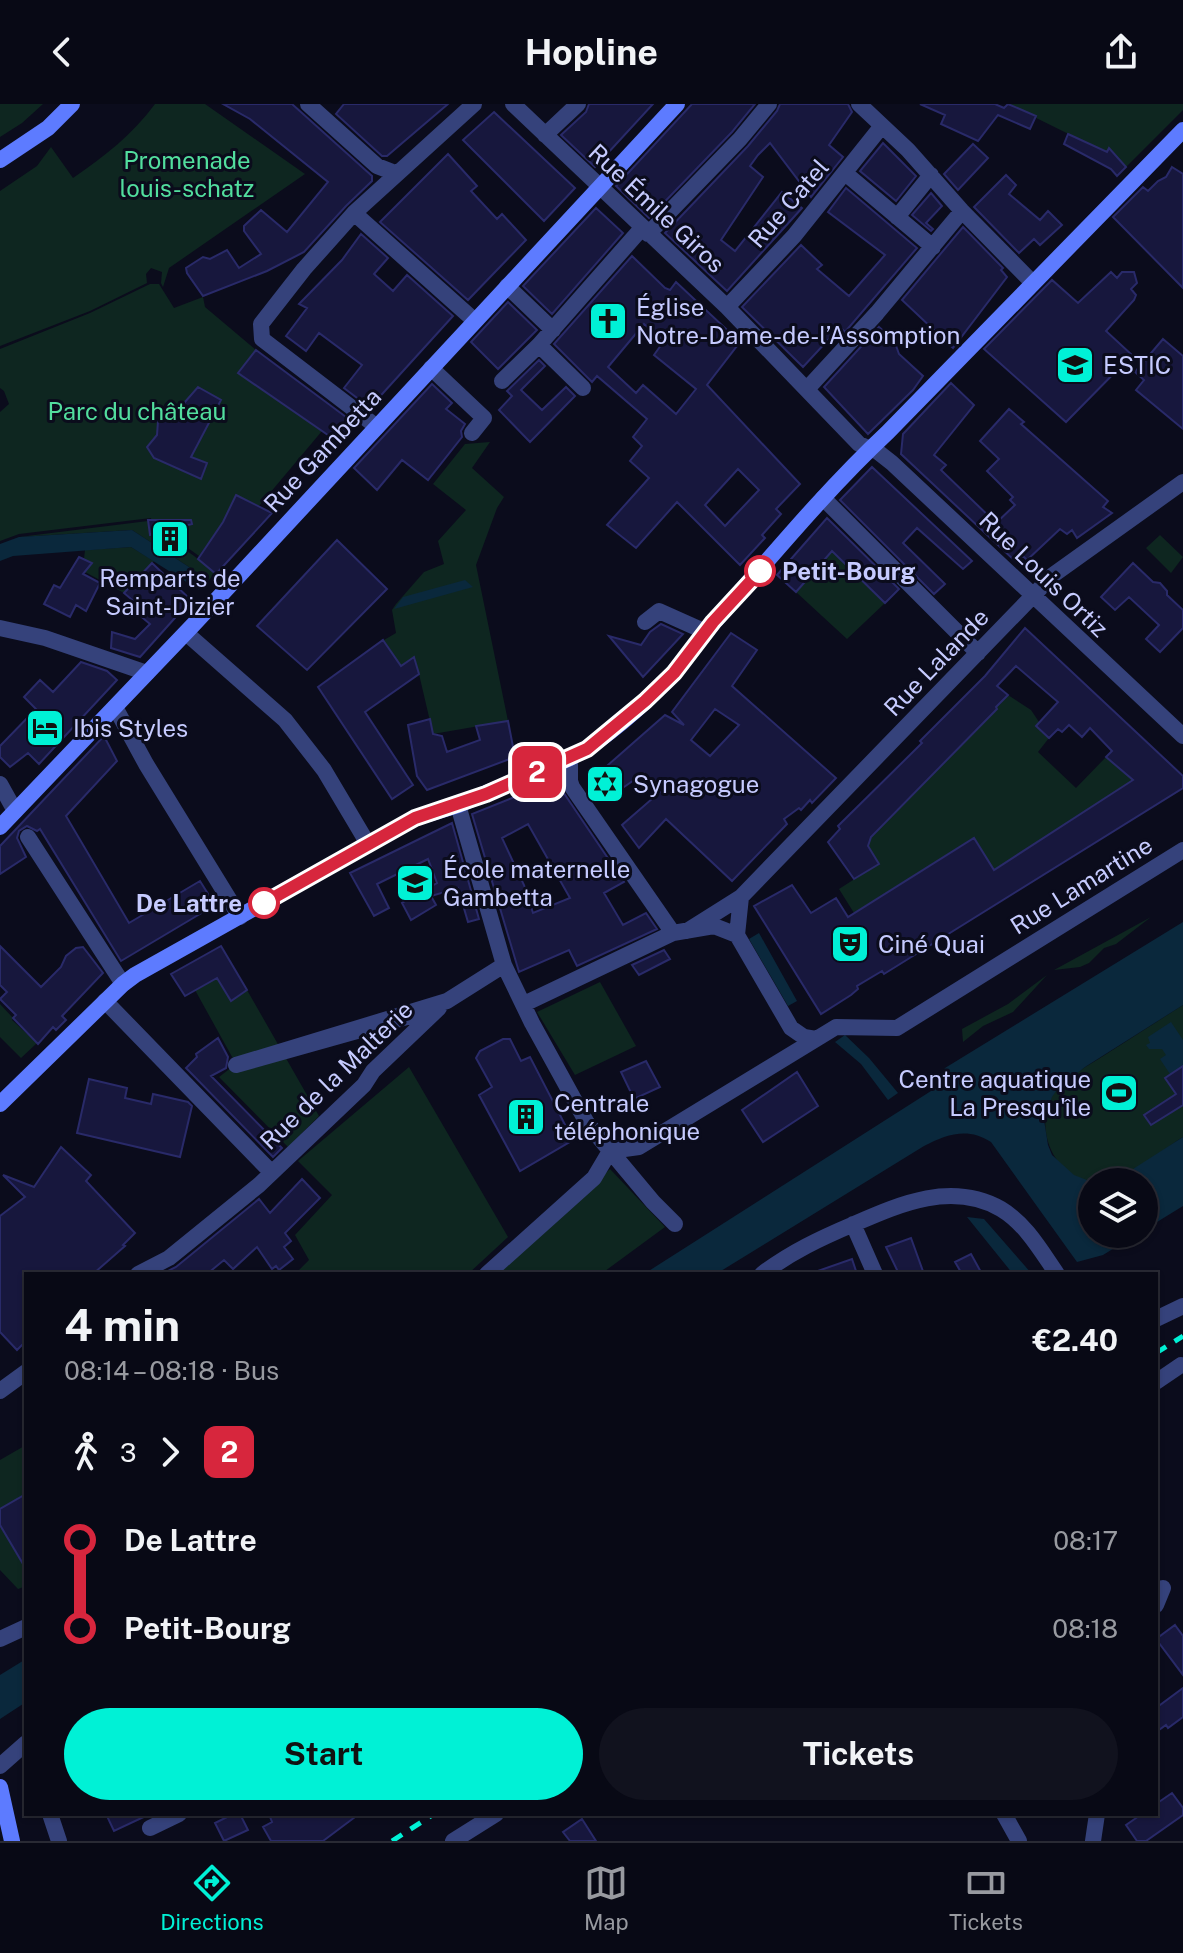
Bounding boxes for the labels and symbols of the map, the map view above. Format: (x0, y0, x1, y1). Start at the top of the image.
street label: Rue Émile Giros (583, 138, 731, 278)
park label: Promenade louis-schatz (120, 146, 254, 202)
street label: Rue Catel (742, 153, 834, 253)
place label: Église Notre-Dame-de-l’Assomption (636, 293, 960, 349)
church icon: Église Notre-Dame-de-l’Assomption (587, 300, 629, 342)
school or university icon: ESTIC (1054, 344, 1096, 386)
place label: ESTIC (1103, 351, 1171, 379)
street label: Rue Gambetta (258, 382, 386, 518)
park label: Parc du château (48, 397, 226, 425)
street label: Rue Louis Ortiz (974, 506, 1114, 642)
building icon: Remparts de Saint-Dizier (149, 518, 191, 560)
marker: Petit-Bourg (745, 556, 775, 586)
place label: Petit-Bourg (782, 557, 916, 585)
place label: Remparts de Saint-Dizier (99, 564, 241, 620)
street label: Rue Lalande (878, 603, 994, 721)
hotel icon: Ibis Styles (24, 707, 66, 749)
place label: Ibis Styles (73, 714, 188, 742)
line badge: 2 (511, 746, 563, 798)
synagogue icon: Synagogue (584, 763, 626, 805)
place label: Synagogue (633, 770, 759, 798)
street label: Rue Lamartine (1005, 830, 1157, 940)
place label: École maternelle Gambetta (443, 855, 630, 911)
school or university icon: École maternelle Gambetta (394, 862, 436, 904)
marker: De Lattre (249, 888, 279, 918)
place label: De Lattre (136, 889, 242, 917)
theatre icon: Ciné Quai (829, 923, 871, 965)
place label: Ciné Quai (878, 930, 985, 958)
street label: Rue de la Malterie (254, 995, 418, 1155)
place label: Centre aquatique La Presqu'île (898, 1065, 1091, 1121)
sports icon: Centre aquatique La Presqu'île (1098, 1072, 1140, 1114)
place label: Centrale téléphonique (554, 1089, 700, 1145)
building icon: Centrale téléphonique (505, 1096, 547, 1138)

